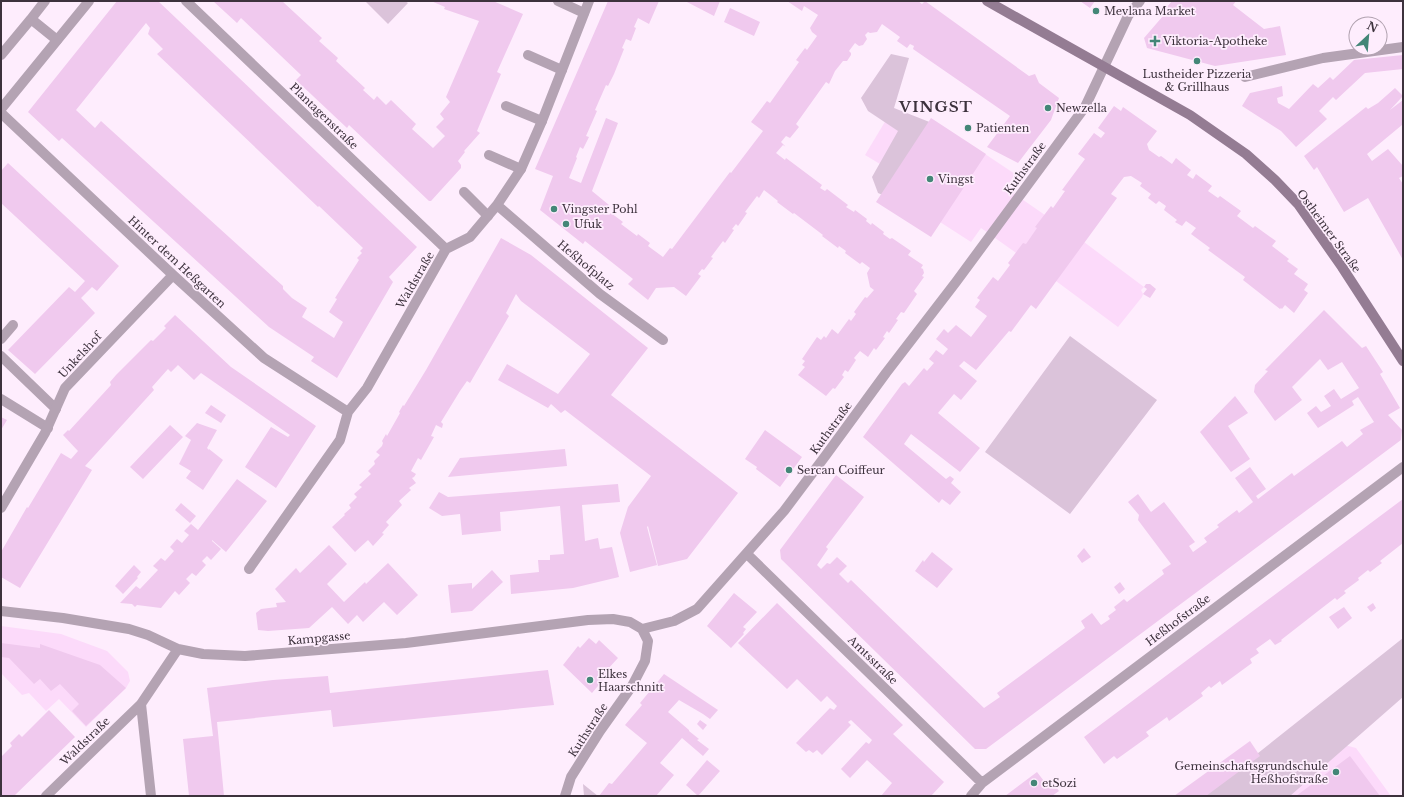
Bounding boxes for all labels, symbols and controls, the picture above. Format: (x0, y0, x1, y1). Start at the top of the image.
place label: Mevlana Market (1104, 4, 1196, 18)
marker: Mevlana Market (1091, 6, 1101, 16)
north arrow (1348, 16, 1388, 56)
text: N (1365, 18, 1381, 36)
place label: Viktoria-Apotheke (1162, 34, 1267, 48)
marker: Viktoria-Apotheke (1150, 36, 1160, 46)
marker: Lustheider Pizzeria & Grillhaus (1192, 56, 1202, 66)
place label: Lustheider Pizzeria & Grillhaus (1143, 67, 1252, 94)
street label: Plantagenstraße (287, 80, 361, 152)
district label: VINGST (898, 97, 973, 116)
place label: Newzella (1056, 101, 1108, 115)
marker: Newzella (1043, 103, 1053, 113)
place label: Patienten (976, 121, 1030, 135)
marker: Patienten (963, 123, 973, 133)
street label: Kuthstraße (1001, 139, 1049, 197)
place label: Vingst (937, 172, 974, 186)
marker: Vingst (925, 174, 935, 184)
street label: Ostheimer Straße (1294, 187, 1364, 275)
place label: Vingster Pohl (561, 202, 638, 216)
marker: Vingster Pohl (549, 204, 559, 214)
street label: Hinter dem Heßgarten (125, 213, 229, 311)
place label: Ufuk (574, 217, 602, 231)
marker: Ufuk (561, 219, 571, 229)
street label: Heßhofplatz (555, 237, 617, 293)
street label: Waldstraße (393, 249, 437, 312)
street label: Unkelshof (55, 328, 106, 381)
street label: Kuthstraße (807, 399, 855, 457)
place label: Sercan Coiffeur (797, 463, 886, 477)
marker: Sercan Coiffeur (784, 465, 794, 475)
street label: Heßhofstraße (1143, 591, 1213, 649)
street label: Kampgasse (287, 628, 351, 648)
street label: Amtsstraße (844, 632, 901, 687)
place label: Elkes Haarschnitt (598, 667, 665, 694)
marker: Elkes Haarschnitt (585, 675, 595, 685)
street label: Kuthstraße (565, 700, 611, 760)
street label: Waldstraße (57, 714, 113, 769)
place label: Gemeinschaftsgrundschule Heßhofstraße (1175, 759, 1328, 786)
marker: Gemeinschaftsgrundschule Heßhofstraße (1331, 767, 1341, 777)
place label: etSozi (1042, 776, 1077, 790)
marker: etSozi (1029, 778, 1039, 788)

